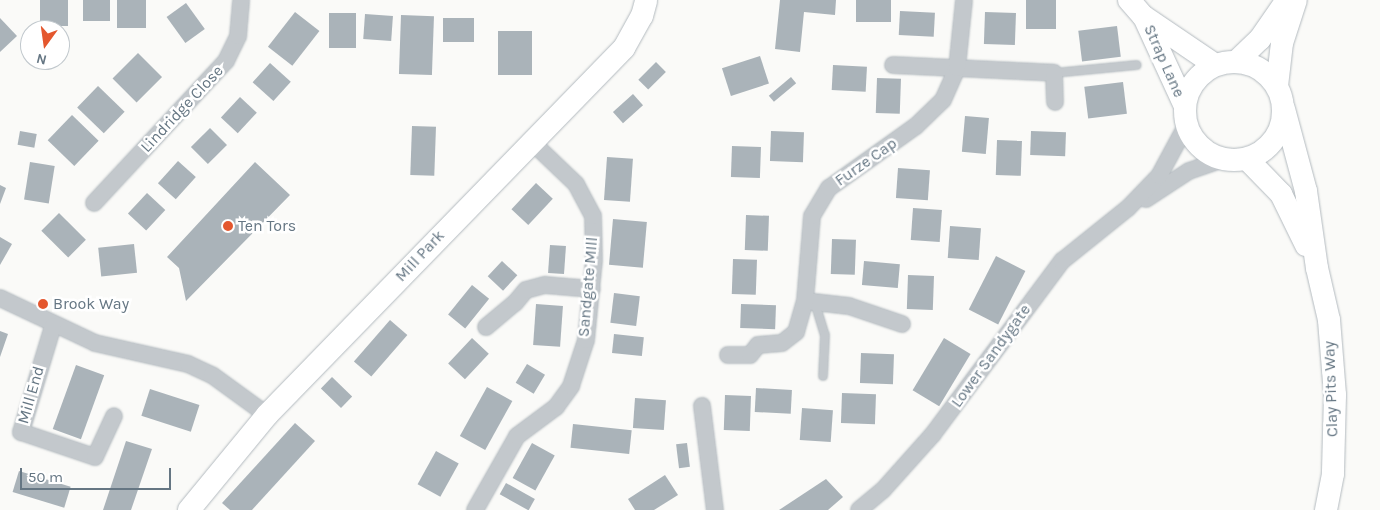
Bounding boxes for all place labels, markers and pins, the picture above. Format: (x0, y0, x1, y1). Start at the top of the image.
place label: Ten Tors (238, 216, 296, 236)
marker: Ten Tors (222, 220, 234, 232)
place label: Brook Way (53, 294, 129, 314)
marker: Brook Way (37, 298, 49, 310)

